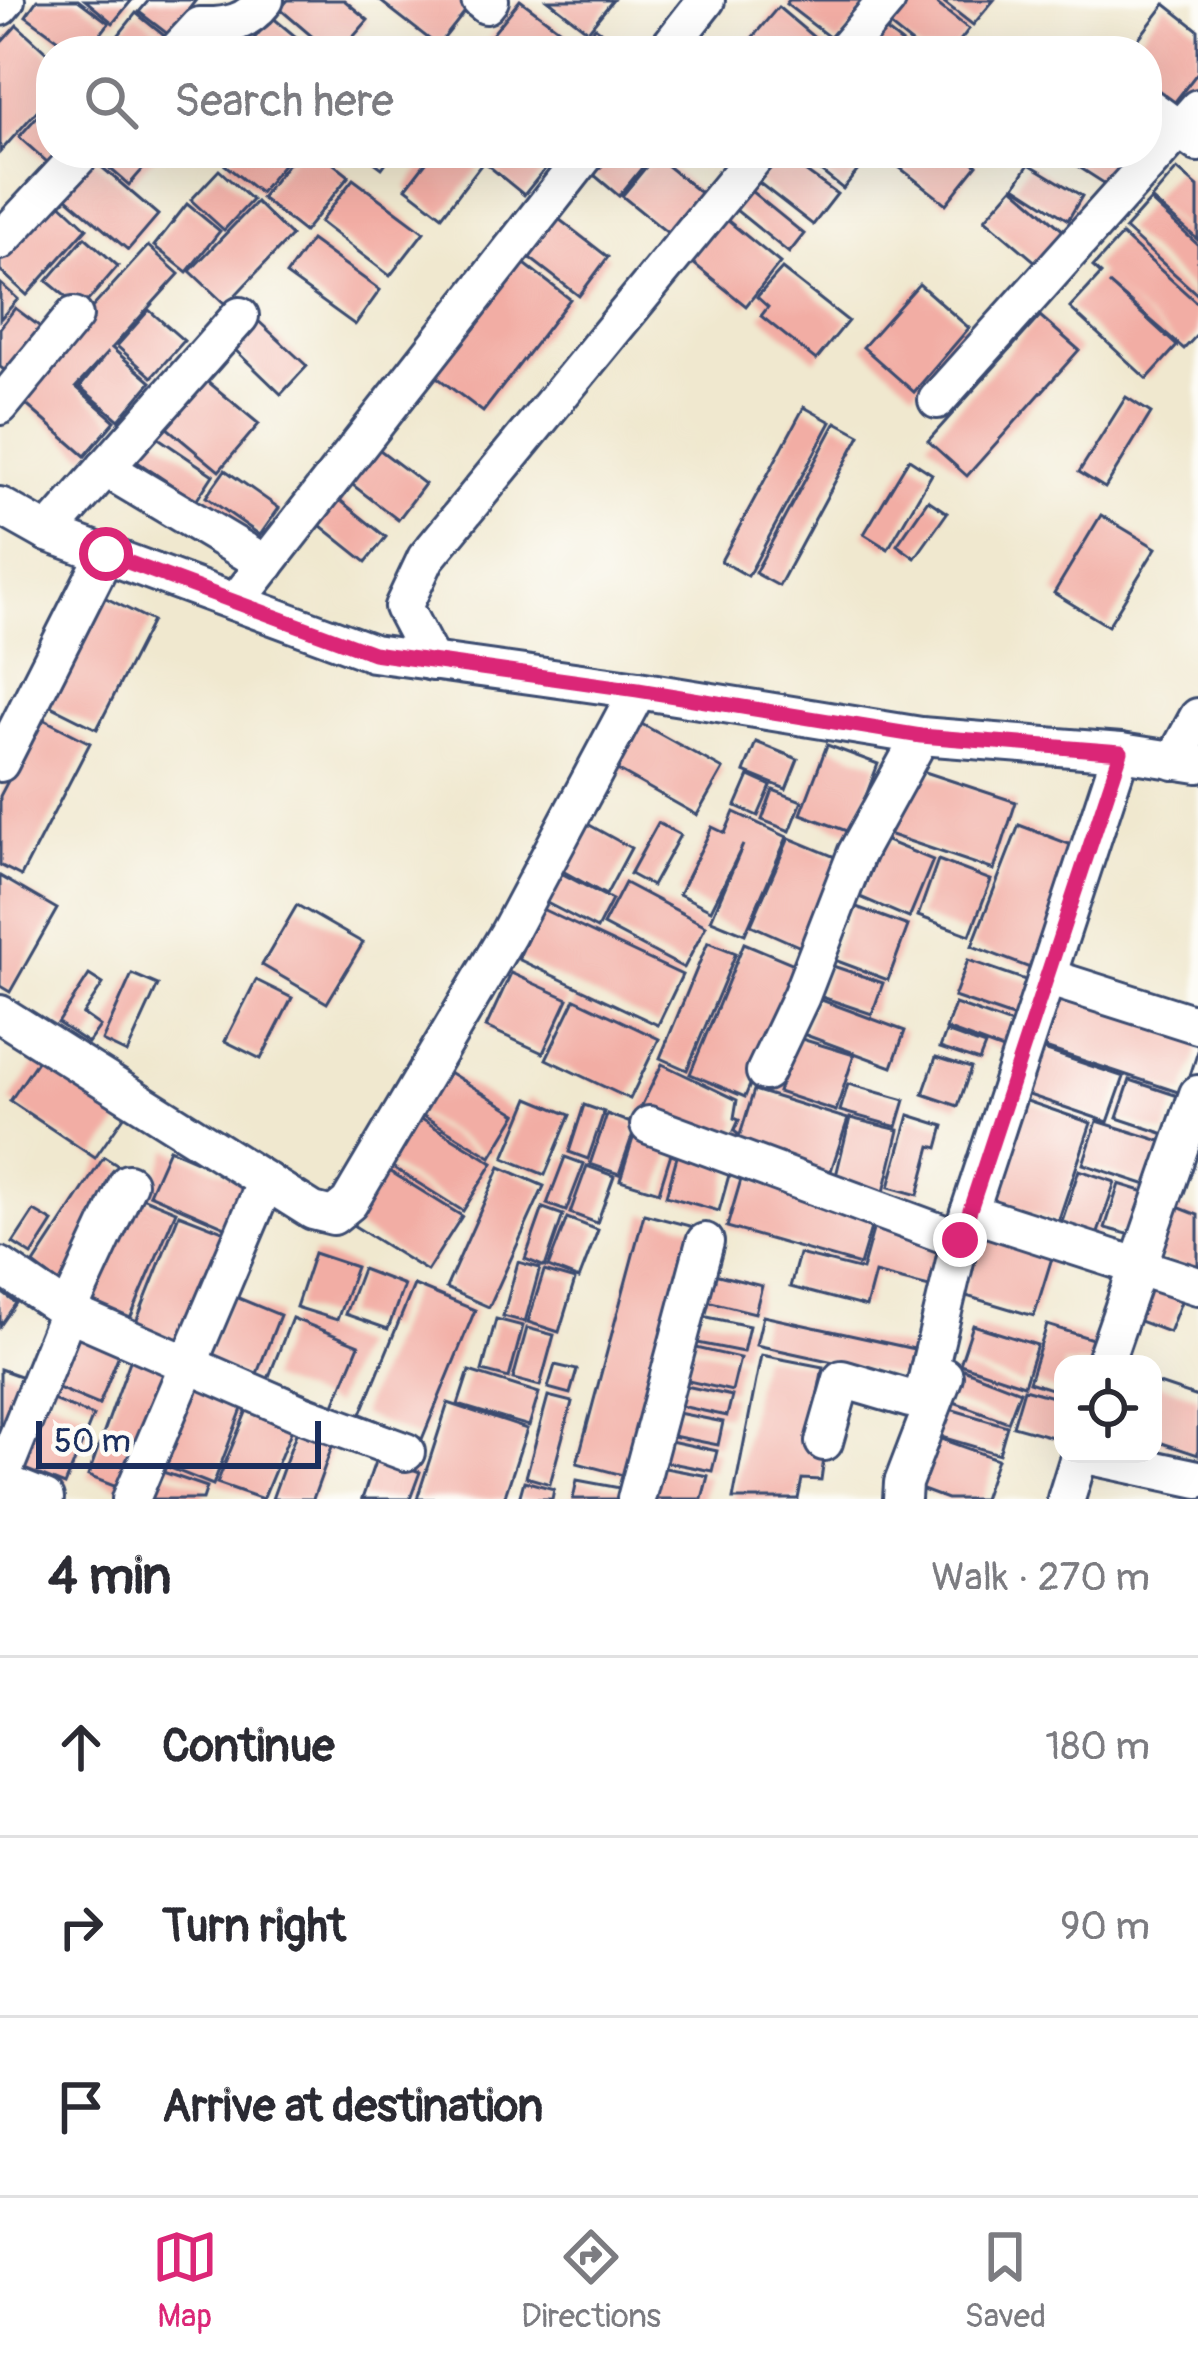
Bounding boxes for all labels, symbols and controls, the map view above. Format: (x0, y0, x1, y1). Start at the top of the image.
search box (36, 36, 1162, 168)
icon: search (78, 69, 144, 135)
text: Search here (174, 74, 394, 130)
route start (79, 527, 133, 581)
route end (933, 1213, 987, 1267)
map controls (1054, 1355, 1162, 1463)
button: locate (1054, 1355, 1162, 1463)
scale bar (36, 1415, 321, 1468)
text: 50 m (54, 1421, 131, 1462)
text: 4 min (48, 1545, 171, 1609)
text: Walk · 270 m (931, 1553, 1150, 1602)
icon: ahead (48, 1714, 114, 1780)
text: Continue (162, 1719, 335, 1775)
text: 180 m (1045, 1722, 1150, 1771)
icon: right (48, 1894, 114, 1960)
text: Turn right (162, 1899, 346, 1955)
text: 90 m (1060, 1902, 1150, 1951)
icon: arrive (48, 2074, 114, 2140)
text: Arrive at destination (162, 2079, 543, 2135)
tab: Map (152, 2224, 218, 2337)
tab: Directions (521, 2224, 661, 2337)
tab: Saved (964, 2224, 1046, 2337)

